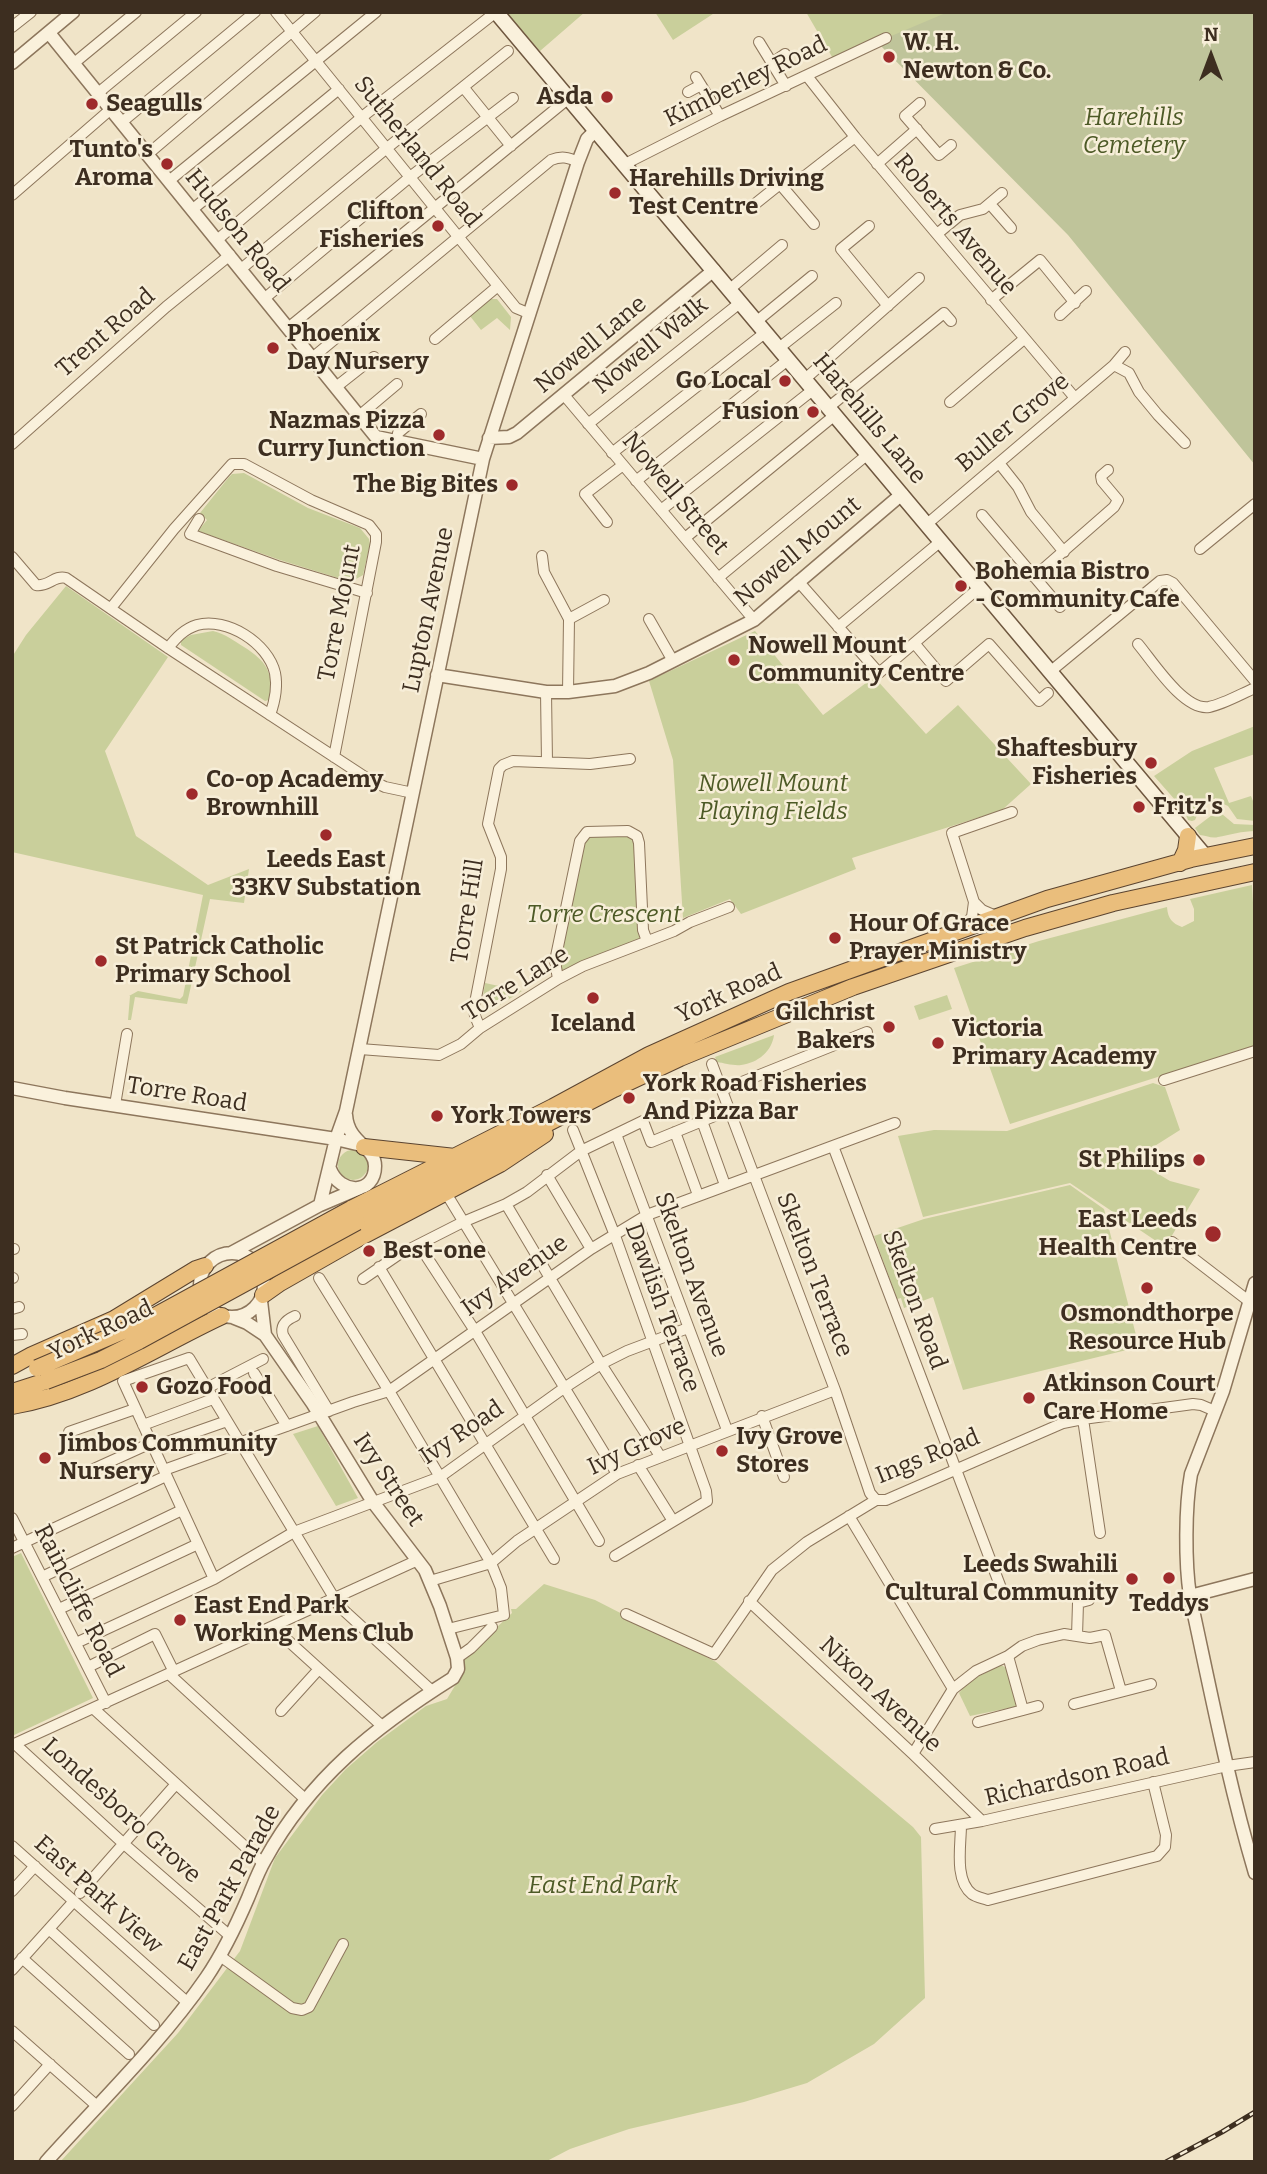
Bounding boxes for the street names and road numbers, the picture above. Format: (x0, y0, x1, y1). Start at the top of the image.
street label: Kimberley Road (660, 30, 832, 134)
street label: Sutherland Road (347, 71, 487, 233)
street label: Roberts Avenue (887, 148, 1023, 302)
street label: Hudson Road (179, 164, 295, 298)
street label: Trent Road (51, 282, 161, 384)
street label: Nowell Lane (529, 290, 653, 400)
street label: Nowell Walk (588, 291, 714, 401)
street label: Harehills Lane (806, 348, 932, 490)
street label: Buller Grove (951, 367, 1075, 479)
street label: Nowell Street (616, 427, 734, 561)
street label: Nowell Mount (729, 491, 867, 613)
street label: Lupton Avenue (397, 525, 461, 695)
street label: Torre Mount (313, 542, 367, 684)
street label: Torre Hill (446, 857, 490, 965)
street label: Torre Lane (458, 940, 574, 1028)
street label: York Road (672, 958, 786, 1030)
street label: Torre Road (125, 1071, 249, 1119)
street label: Skelton Avenue (648, 1188, 734, 1362)
street label: Skelton Terrace (769, 1189, 859, 1361)
street label: Dawlish Terrace (618, 1220, 706, 1396)
street label: Skelton Road (876, 1227, 952, 1373)
street label: Ivy Avenue (456, 1229, 574, 1323)
street label: York Road (44, 1294, 158, 1368)
street label: Ivy Road (415, 1395, 509, 1471)
street label: Ivy Grove (583, 1412, 691, 1482)
street label: Ings Road (872, 1423, 984, 1491)
street label: Ivy Street (346, 1428, 430, 1532)
street label: Raincliffe Road (27, 1520, 129, 1682)
street label: Nixon Avenue (813, 1631, 947, 1759)
street label: Londesboro Grove (36, 1732, 206, 1890)
street label: Richardson Road (982, 1743, 1172, 1813)
street label: East Park Parade (173, 1800, 287, 1976)
street label: East Park View (28, 1830, 168, 1960)

